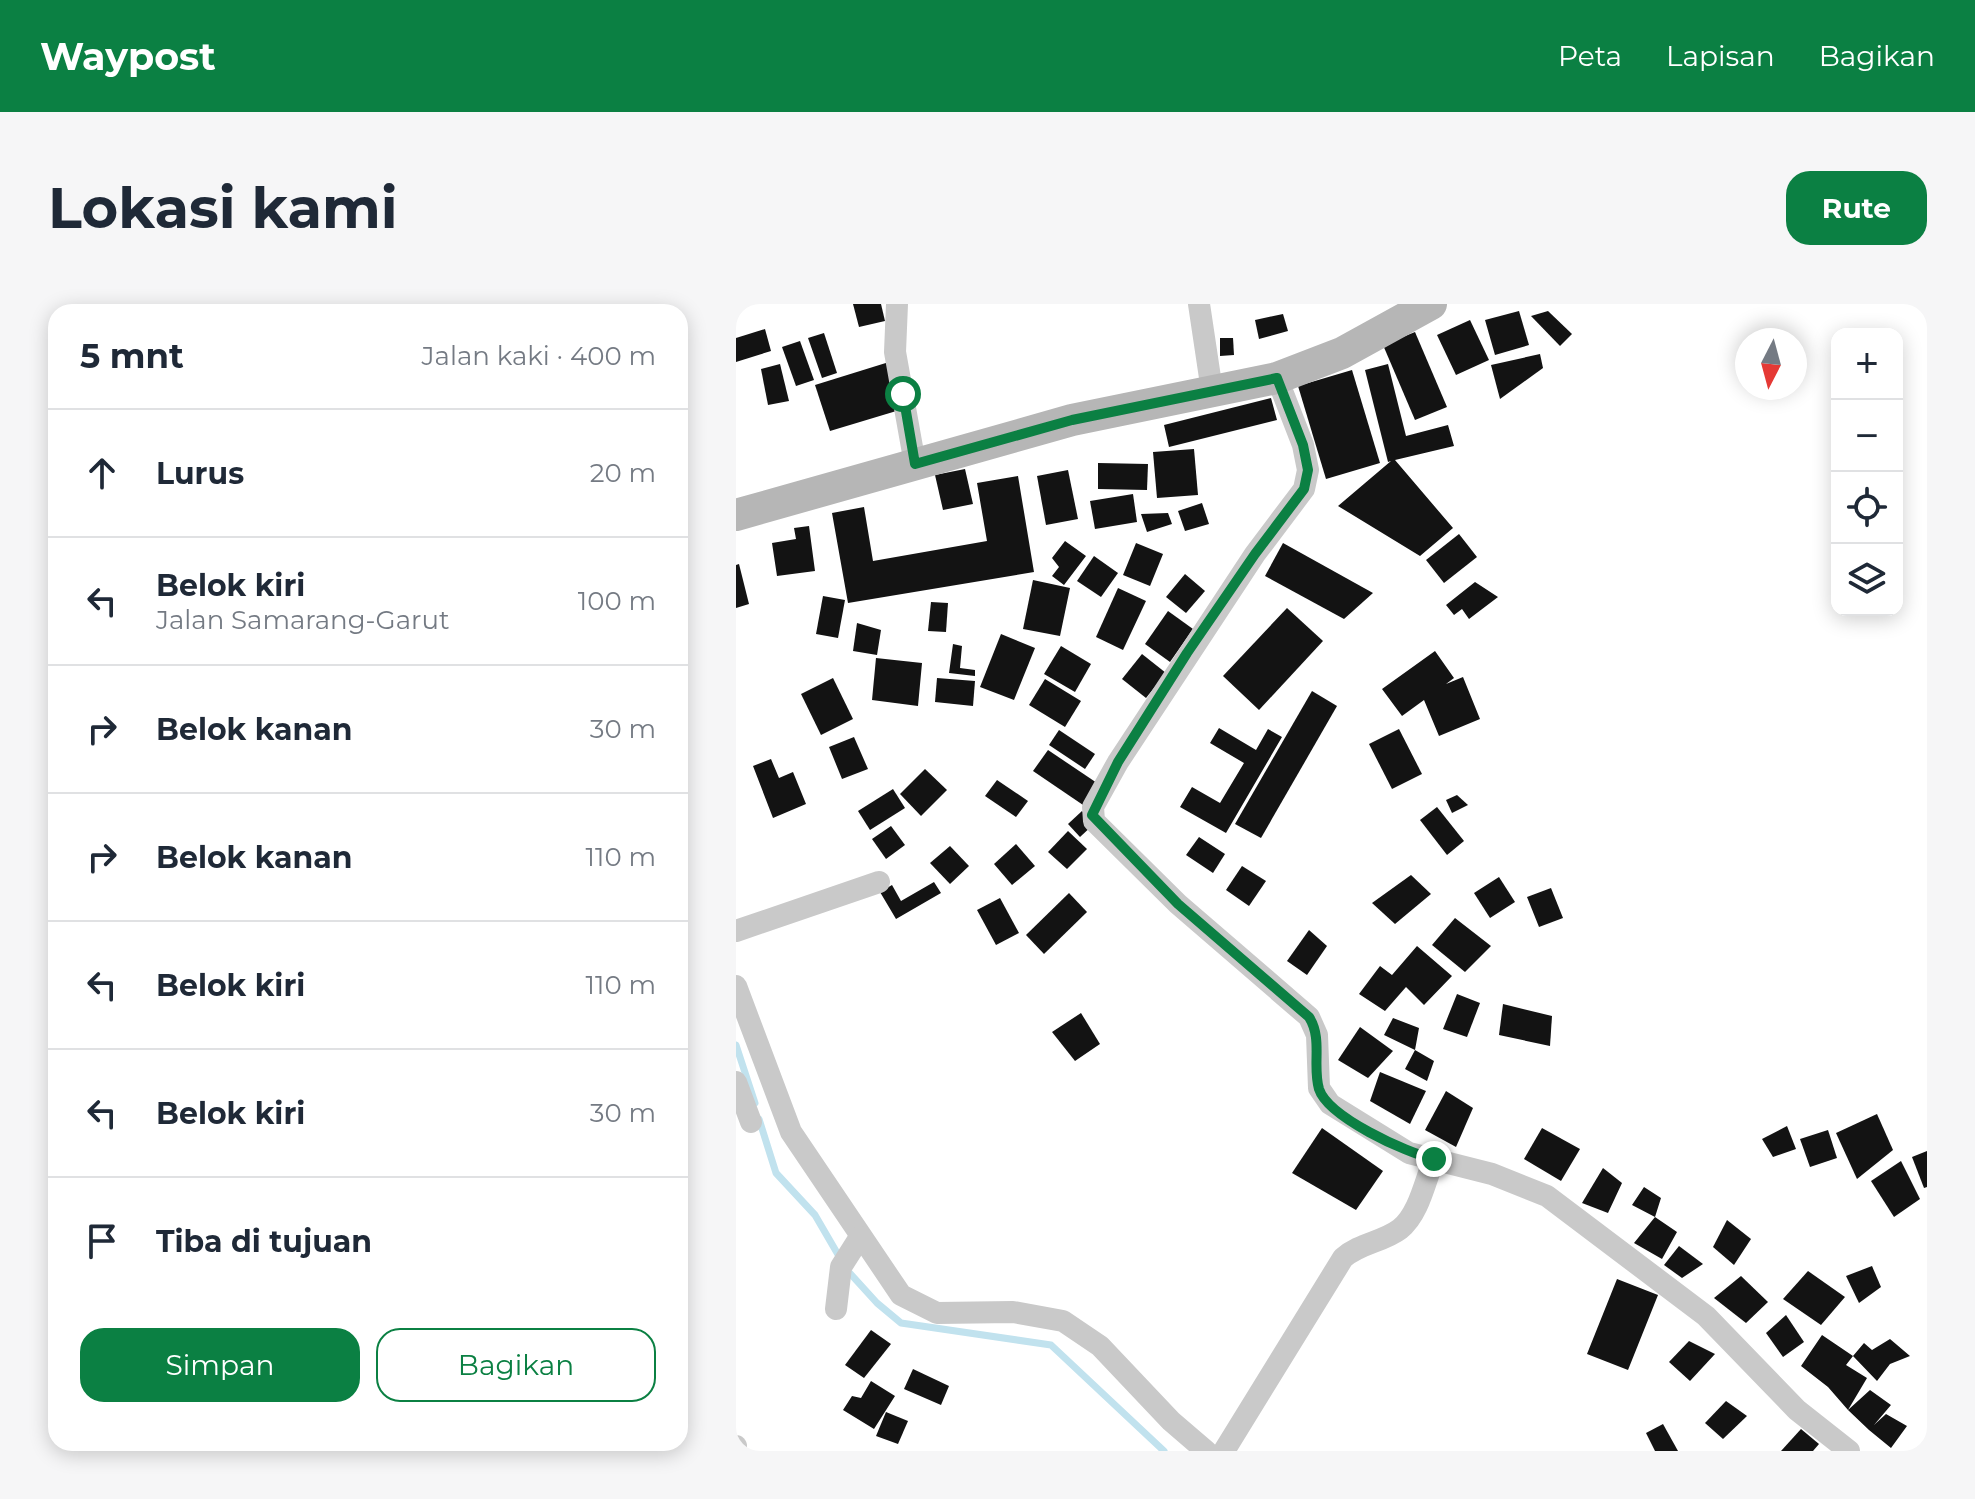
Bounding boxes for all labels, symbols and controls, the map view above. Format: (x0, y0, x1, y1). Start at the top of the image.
text: Waypost (40, 33, 216, 80)
text: Peta (1558, 39, 1622, 73)
text: Lapisan (1666, 39, 1775, 73)
text: Bagikan (1819, 39, 1935, 73)
button: Rute (1786, 171, 1927, 245)
text: Lokasi kami (48, 174, 398, 242)
north arrow (1735, 328, 1807, 400)
map controls (1831, 328, 1903, 616)
button: + (1831, 328, 1903, 400)
text: 5 mnt (80, 335, 184, 377)
text: Jalan kaki · 400 m (422, 340, 656, 372)
route start (885, 376, 921, 412)
button: − (1831, 400, 1903, 472)
icon: ahead (80, 451, 124, 495)
text: Lurus (156, 455, 244, 492)
text: 20 m (590, 457, 656, 489)
button: locate (1831, 472, 1903, 544)
button: layers (1831, 544, 1903, 616)
text: Belok kiri (156, 567, 305, 604)
icon: left (80, 579, 124, 623)
text: 100 m (578, 585, 656, 617)
text: Jalan Samarang-Garut (156, 604, 449, 636)
icon: right (80, 707, 124, 751)
text: Belok kanan (156, 711, 353, 748)
text: 30 m (590, 713, 656, 745)
icon: right (80, 835, 124, 879)
text: Belok kanan (156, 839, 353, 876)
text: 110 m (586, 841, 656, 873)
icon: left (80, 963, 124, 1007)
text: Belok kiri (156, 967, 305, 1004)
text: 110 m (586, 969, 656, 1001)
icon: left (80, 1091, 124, 1135)
text: Belok kiri (156, 1095, 305, 1132)
text: 30 m (590, 1097, 656, 1129)
route end (1416, 1141, 1452, 1177)
icon: arrive (80, 1219, 124, 1263)
text: Tiba di tujuan (156, 1223, 372, 1260)
button: Simpan (80, 1328, 360, 1402)
button: Bagikan (376, 1328, 656, 1402)

